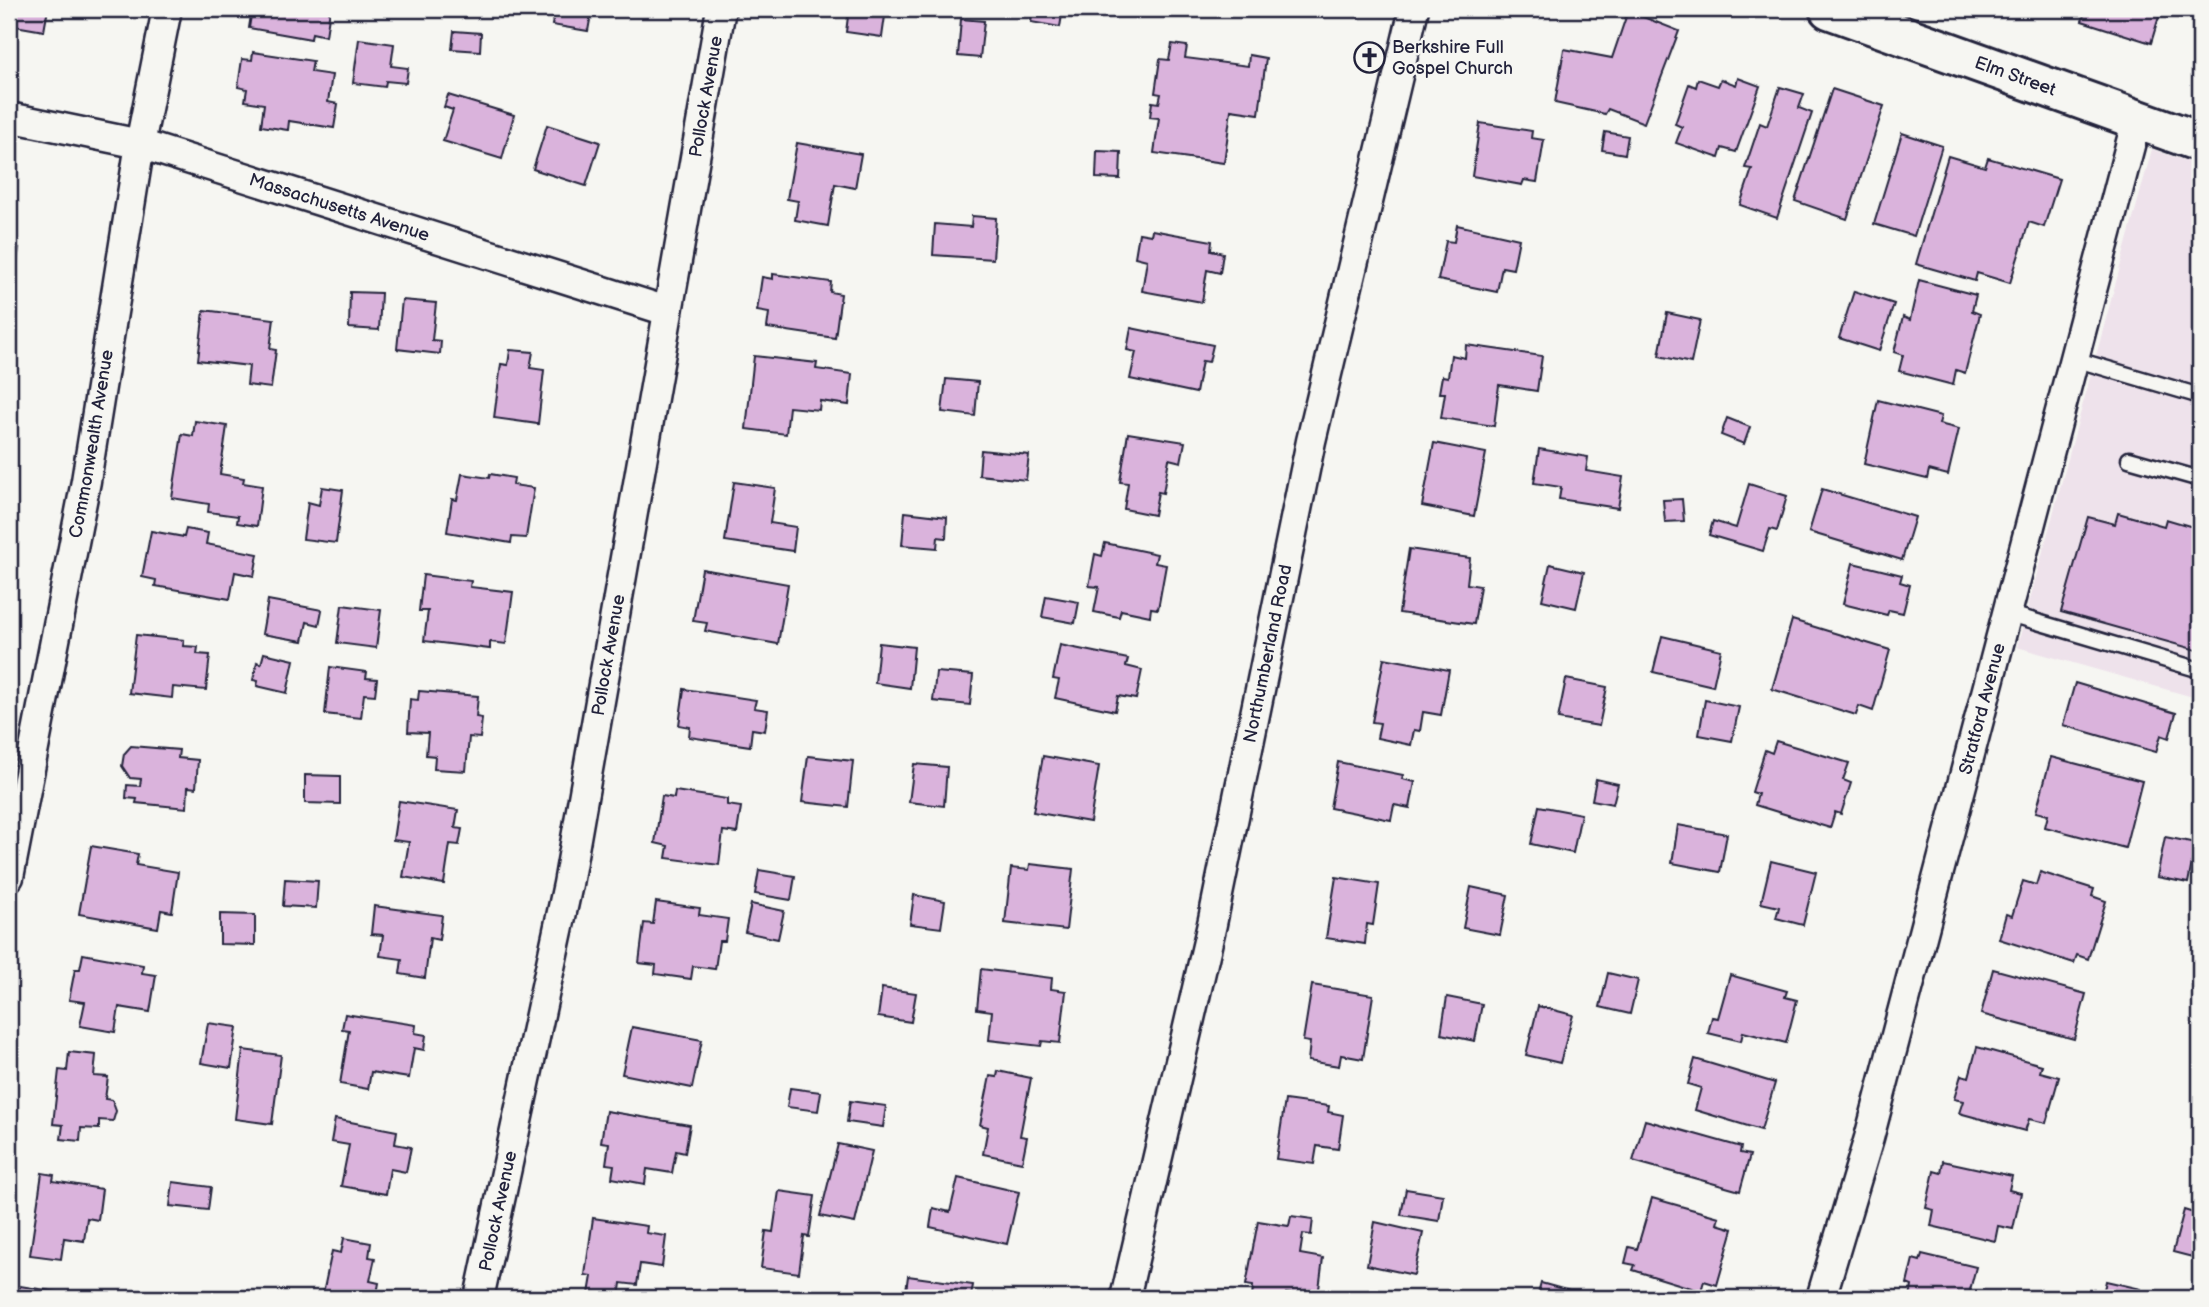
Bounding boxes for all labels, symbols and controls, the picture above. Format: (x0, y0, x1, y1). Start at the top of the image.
street label: Pollock Avenue (685, 34, 727, 159)
place label: Berkshire Full Gospel Church (1392, 37, 1513, 79)
church icon: Berkshire Full Gospel Church (1352, 40, 1386, 74)
street label: Elm Street (1972, 52, 2059, 100)
street label: Massachusetts Avenue (247, 169, 433, 246)
street label: Commonwealth Avenue (65, 348, 117, 540)
street label: Northumberland Road (1239, 563, 1296, 745)
street label: Pollock Avenue (587, 592, 629, 717)
street label: Stratford Avenue (1955, 640, 2009, 777)
street label: Pollock Avenue (475, 1148, 521, 1273)

